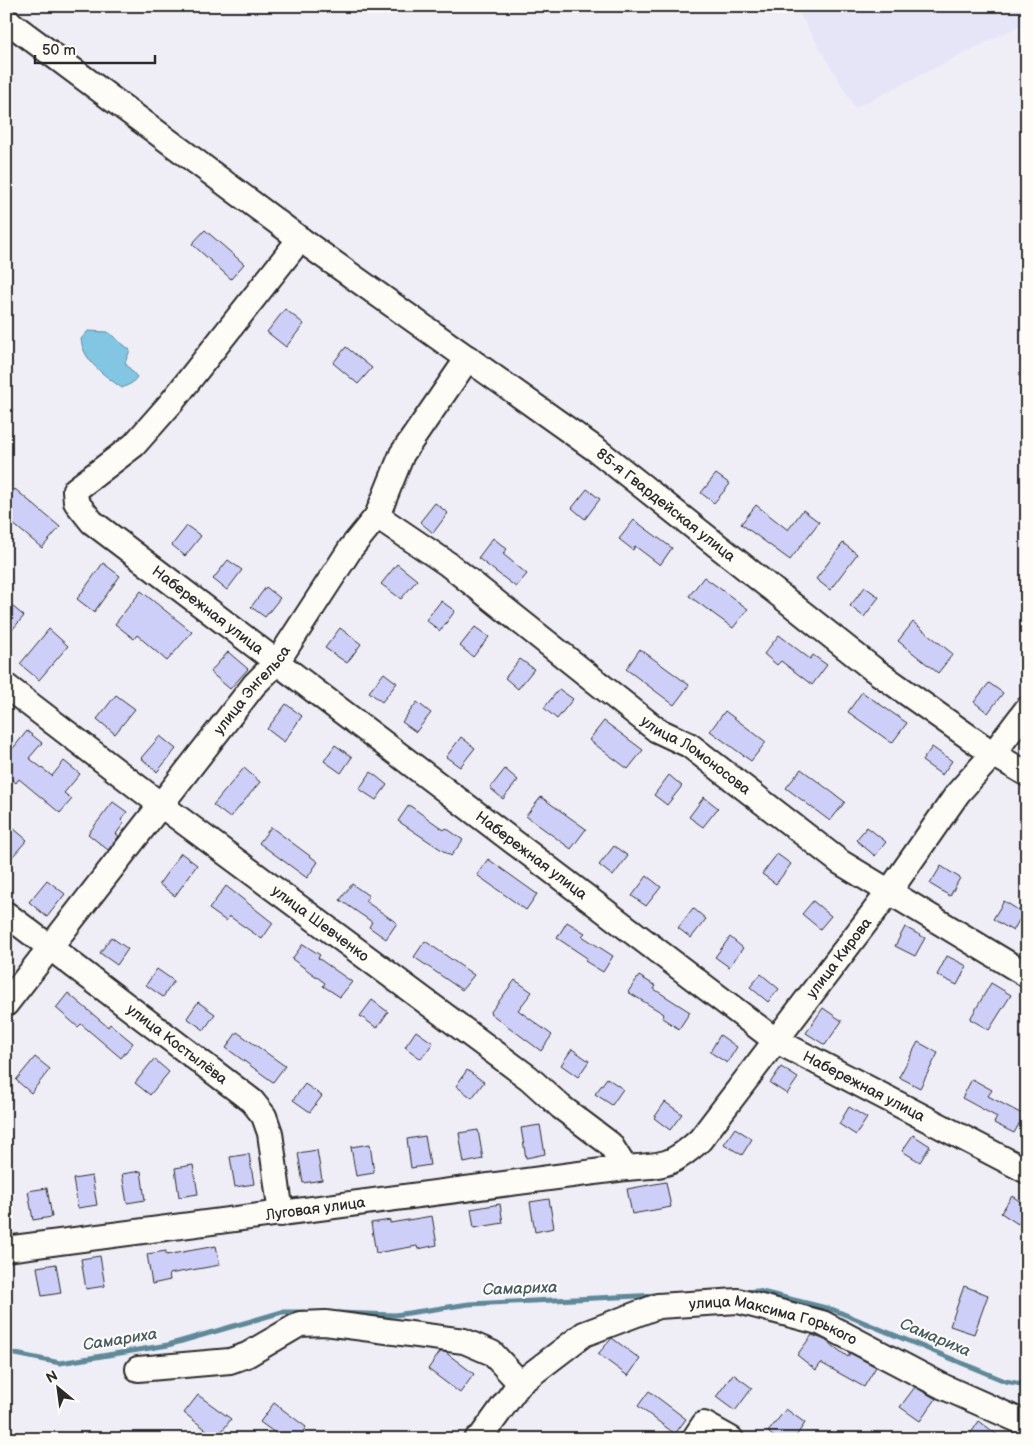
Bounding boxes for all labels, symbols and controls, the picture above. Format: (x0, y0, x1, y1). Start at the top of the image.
scale bar (35, 32, 155, 64)
text: 50 m (42, 41, 76, 60)
street label: 85-я Гвардейская улица (593, 444, 739, 566)
street label: Набережная улица (148, 562, 268, 658)
street label: улица Энгельса (209, 642, 295, 739)
street label: улица Ломоносова (637, 711, 755, 799)
street label: Набережная улица (472, 807, 591, 904)
street label: улица Шевченко (268, 881, 373, 966)
street label: улица Кирова (802, 914, 876, 1002)
street label: улица Костылёва (123, 1000, 232, 1089)
street label: Набережная улица (800, 1047, 928, 1126)
street label: Луговая улица (263, 1193, 367, 1225)
water label: Самариха (482, 1278, 558, 1300)
street label: улица Максима Горького (688, 1291, 861, 1349)
water label: Самариха (897, 1315, 973, 1361)
water label: Самариха (81, 1325, 159, 1355)
north arrow (32, 1362, 82, 1412)
text: N (43, 1367, 61, 1387)

